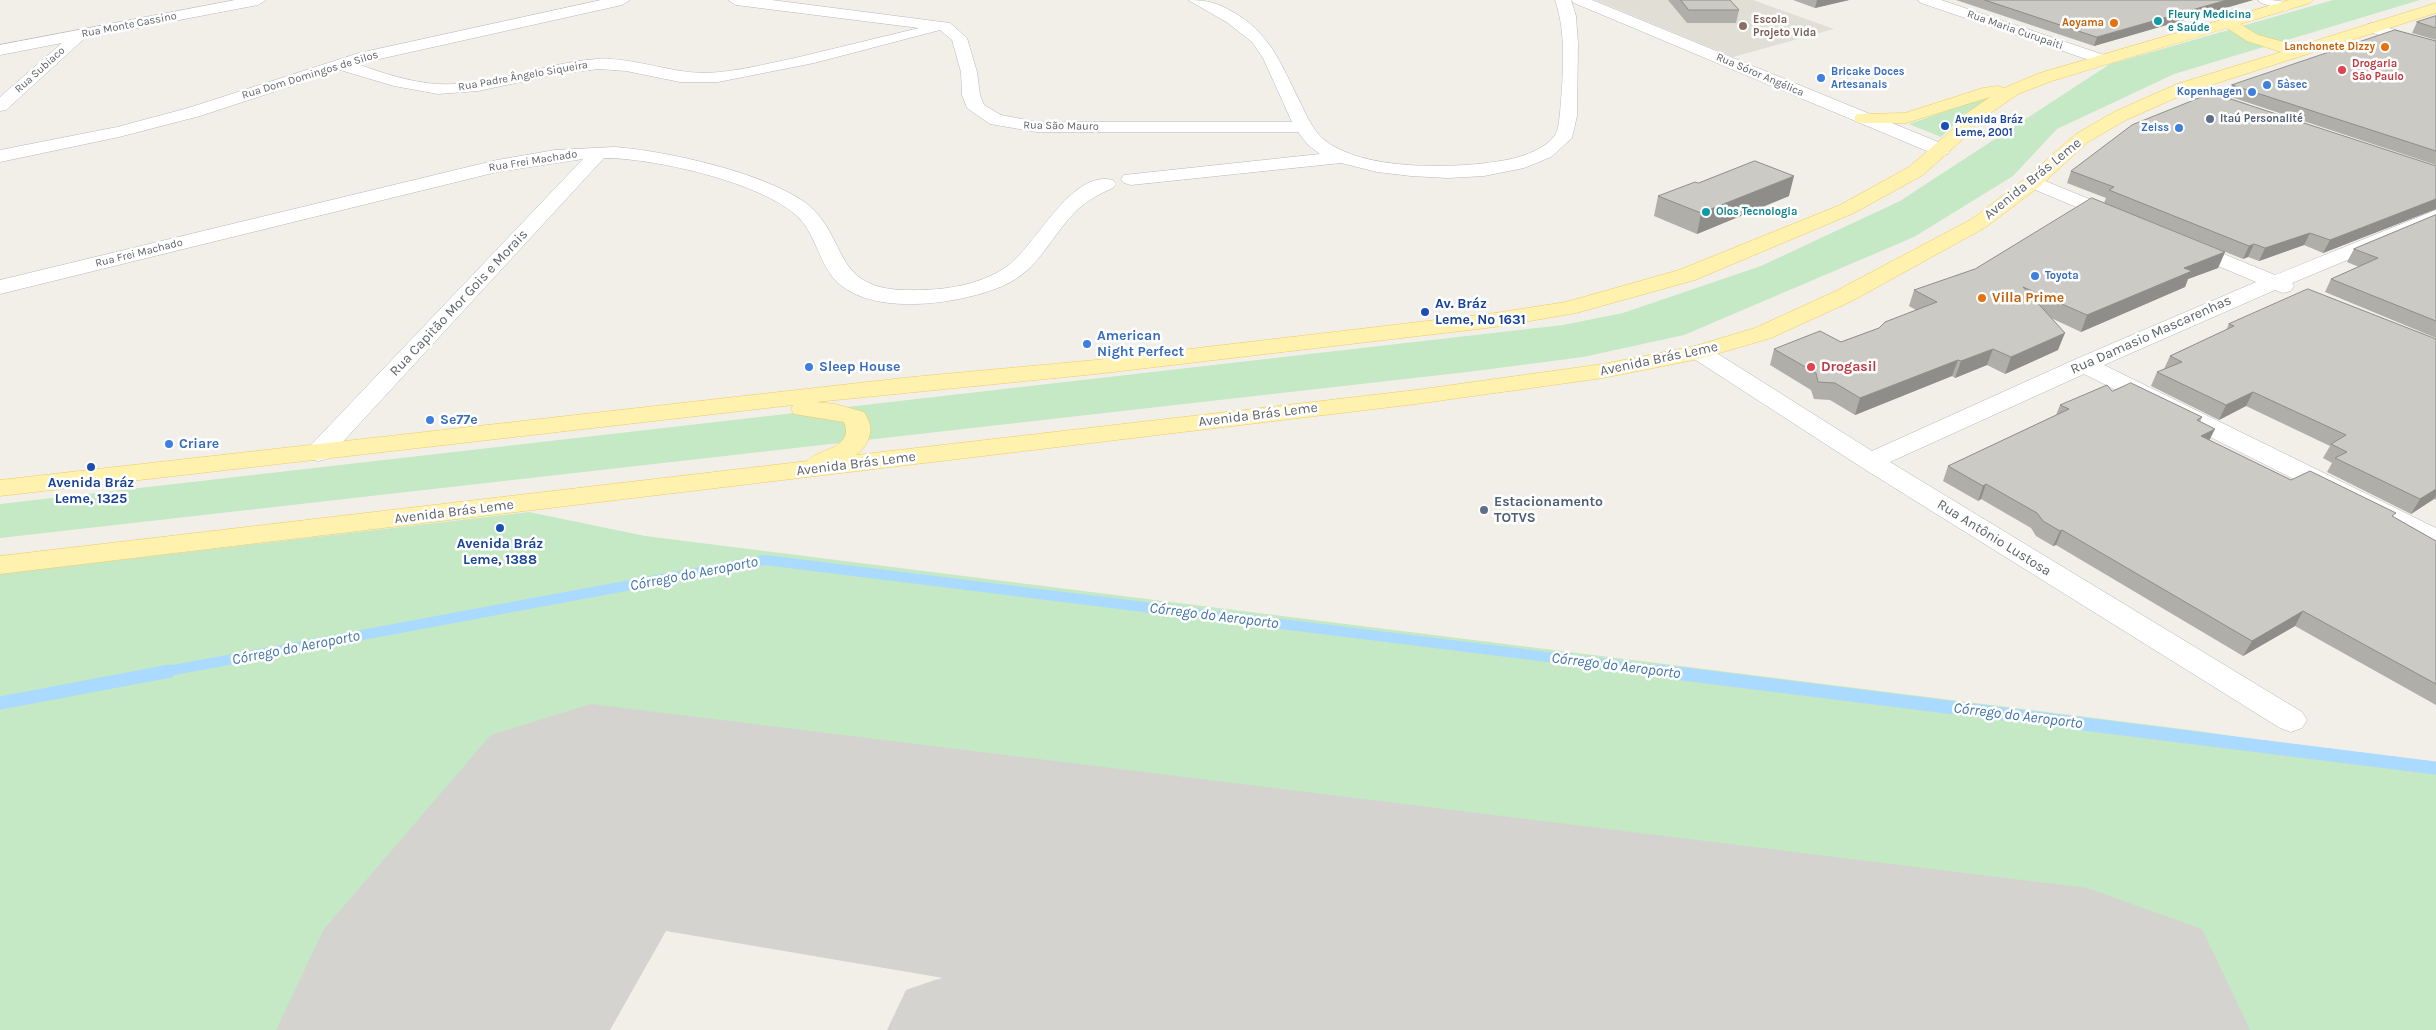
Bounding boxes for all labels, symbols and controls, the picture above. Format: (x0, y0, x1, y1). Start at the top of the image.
street label: Rua Maria Curupaiti (1965, 7, 2065, 53)
place label: Fleury Medicina e Saúde (2168, 8, 2251, 34)
street label: Rua Monte Cassino (80, 9, 178, 41)
place label: Escola Projeto Vida (1753, 13, 1816, 39)
marker: Fleury Medicina e Saúde (2152, 15, 2164, 27)
place label: Aoyama (2062, 16, 2104, 30)
marker: Aoyama (2108, 17, 2120, 29)
marker: Escola Projeto Vida (1737, 20, 1749, 32)
place label: Lanchonete Dizzy (2284, 40, 2375, 54)
marker: Lanchonete Dizzy (2379, 41, 2391, 53)
street label: Rua Subiaco (12, 44, 68, 96)
street label: Rua Dom Domingos de Silos (240, 48, 380, 102)
street label: Rua Sóror Angélica (1714, 51, 1806, 99)
place label: Drogaria São Paulo (2352, 57, 2404, 83)
street label: Rua Padre Ângelo Siqueira (457, 58, 589, 94)
marker: Drogaria São Paulo (2336, 64, 2348, 76)
place label: Bricake Doces Artesanais (1831, 65, 1905, 91)
marker: Bricake Doces Artesanais (1815, 72, 1827, 84)
place label: 5àsec (2277, 78, 2307, 92)
marker: 5àsec (2261, 79, 2273, 91)
place label: Kopenhagen (2177, 85, 2242, 99)
marker: Kopenhagen (2246, 86, 2258, 98)
place label: Itaú Personalité (2220, 112, 2303, 126)
place label: Avenida Bráz Leme, 2001 (1955, 113, 2023, 139)
marker: Itaú Personalité (2204, 113, 2216, 125)
street label: Rua São Mauro (1023, 119, 1099, 133)
marker: Avenida Bráz Leme, 2001 (1939, 120, 1951, 132)
place label: Zeiss (2141, 121, 2169, 135)
marker: Zeiss (2173, 122, 2185, 134)
street label: Avenida Brás Leme (1981, 135, 2085, 223)
street label: Rua Frei Machado (488, 147, 578, 175)
place label: Olos Tecnologia (1716, 205, 1797, 219)
marker: Olos Tecnologia (1700, 206, 1712, 218)
street label: Rua Capitão Mor Gois e Morais (387, 226, 531, 380)
street label: Rua Frei Machado (94, 236, 184, 270)
place label: Toyota (2045, 269, 2079, 283)
marker: Toyota (2029, 270, 2041, 282)
place label: Villa Prime (1992, 290, 2064, 306)
marker: Villa Prime (1976, 292, 1988, 304)
street label: Rua Damasio Mascarenhas (2068, 292, 2234, 378)
place label: Av. Bráz Leme, Nº 1631 (1435, 296, 1526, 328)
marker: Av. Bráz Leme, Nº 1631 (1419, 306, 1431, 318)
place label: American Night Perfect (1097, 328, 1184, 361)
marker: American Night Perfect (1081, 338, 1093, 350)
street label: Avenida Brás Leme (1599, 338, 1719, 380)
place label: Sleep House (819, 359, 900, 375)
place label: Drogasil (1821, 359, 1877, 375)
marker: Sleep House (803, 361, 815, 373)
marker: Drogasil (1805, 361, 1817, 373)
street label: Avenida Brás Leme (1197, 399, 1319, 431)
place label: Se77e (440, 412, 478, 428)
marker: Se77e (424, 414, 436, 426)
place label: Criare (179, 436, 219, 452)
marker: Criare (163, 438, 175, 450)
street label: Avenida Brás Leme (795, 448, 917, 480)
marker: Avenida Bráz Leme, 1325 (85, 461, 97, 473)
place label: Avenida Bráz Leme, 1325 (48, 475, 134, 508)
place label: Estacionamento TOTVS (1494, 494, 1603, 526)
street label: Avenida Brás Leme (393, 496, 515, 528)
street label: Rua Antônio Lustosa (1934, 496, 2054, 580)
marker: Estacionamento TOTVS (1478, 504, 1490, 516)
marker: Avenida Bráz Leme, 1388 (494, 522, 506, 534)
place label: Avenida Bráz Leme, 1388 (457, 536, 543, 568)
water label: Córrego do Aeroporto (629, 553, 759, 595)
water label: Córrego do Aeroporto (1148, 599, 1280, 633)
water label: Córrego do Aeroporto (231, 627, 361, 669)
water label: Córrego do Aeroporto (1550, 649, 1682, 683)
water label: Córrego do Aeroporto (1952, 699, 2084, 733)

